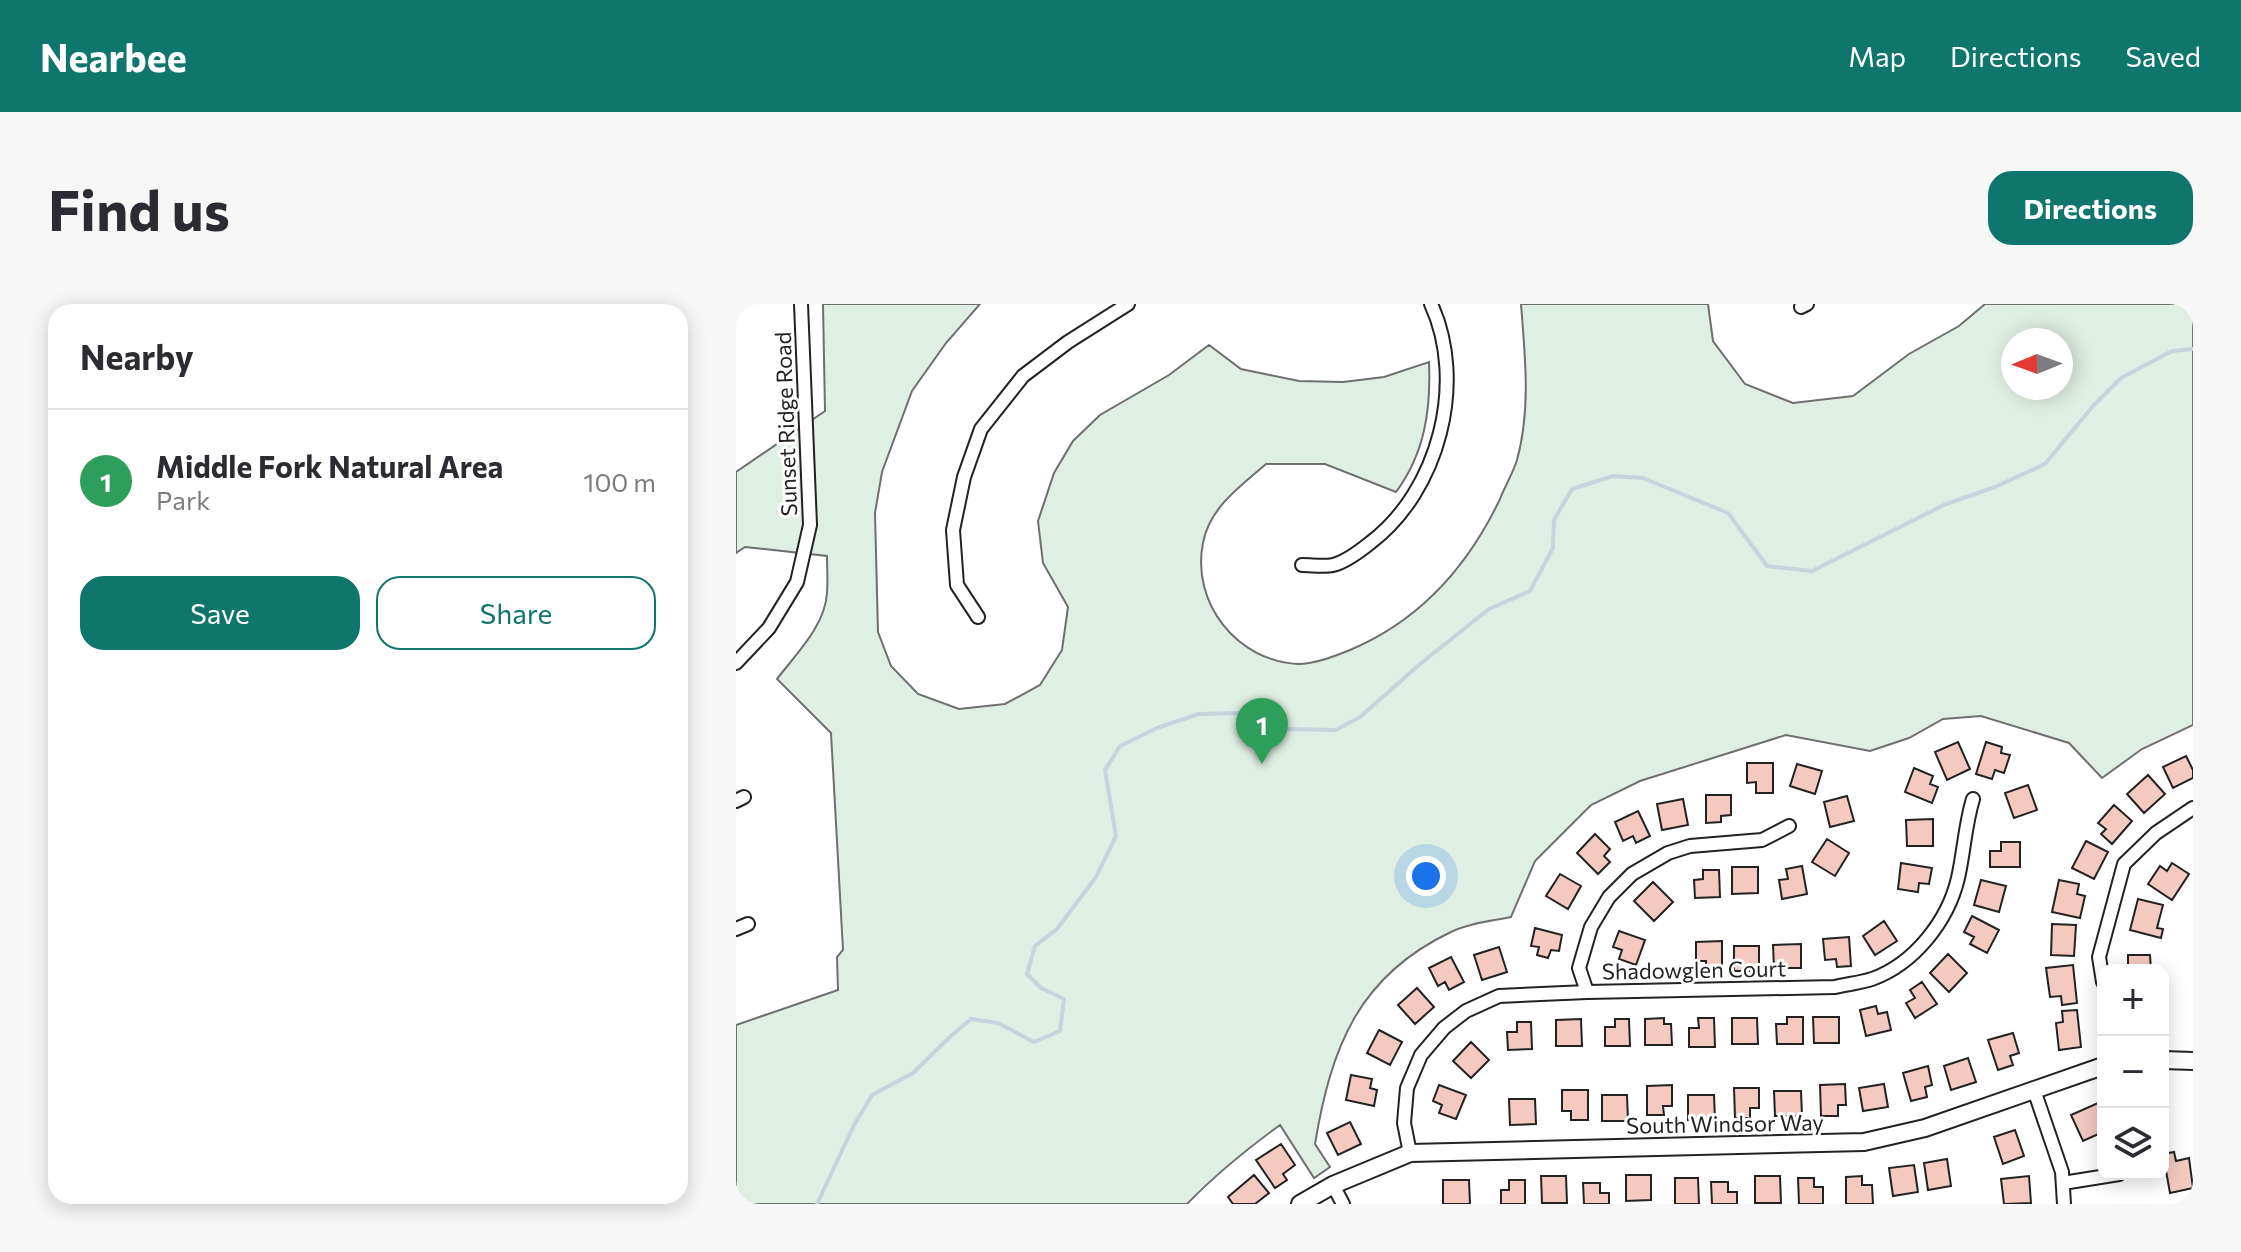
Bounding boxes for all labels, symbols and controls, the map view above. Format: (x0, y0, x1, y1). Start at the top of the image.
text: Nearbee (40, 33, 187, 80)
text: Map (1848, 39, 1906, 73)
text: Directions (1950, 39, 2081, 73)
text: Saved (2125, 39, 2201, 73)
button: Directions (1988, 171, 2193, 245)
text: Find us (48, 174, 230, 243)
north arrow (2001, 328, 2073, 400)
street label: Sunset Ridge Road (769, 331, 802, 517)
text: Nearby (80, 335, 194, 377)
text: Middle Fork Natural Area (156, 447, 503, 484)
text: 1 (100, 466, 112, 497)
text: 100 m (583, 466, 656, 497)
text: Park (156, 484, 210, 515)
button: Save (80, 576, 360, 650)
button: Share (376, 576, 656, 650)
pin: 1 (1236, 698, 1288, 764)
your location (1406, 856, 1446, 896)
street label: Shadowglen Court (1602, 954, 1786, 985)
map controls (2097, 964, 2169, 1180)
button: + (2097, 964, 2169, 1036)
button: − (2097, 1036, 2169, 1108)
street label: South Windsor Way (1626, 1108, 1824, 1139)
button: layers (2097, 1108, 2169, 1180)

